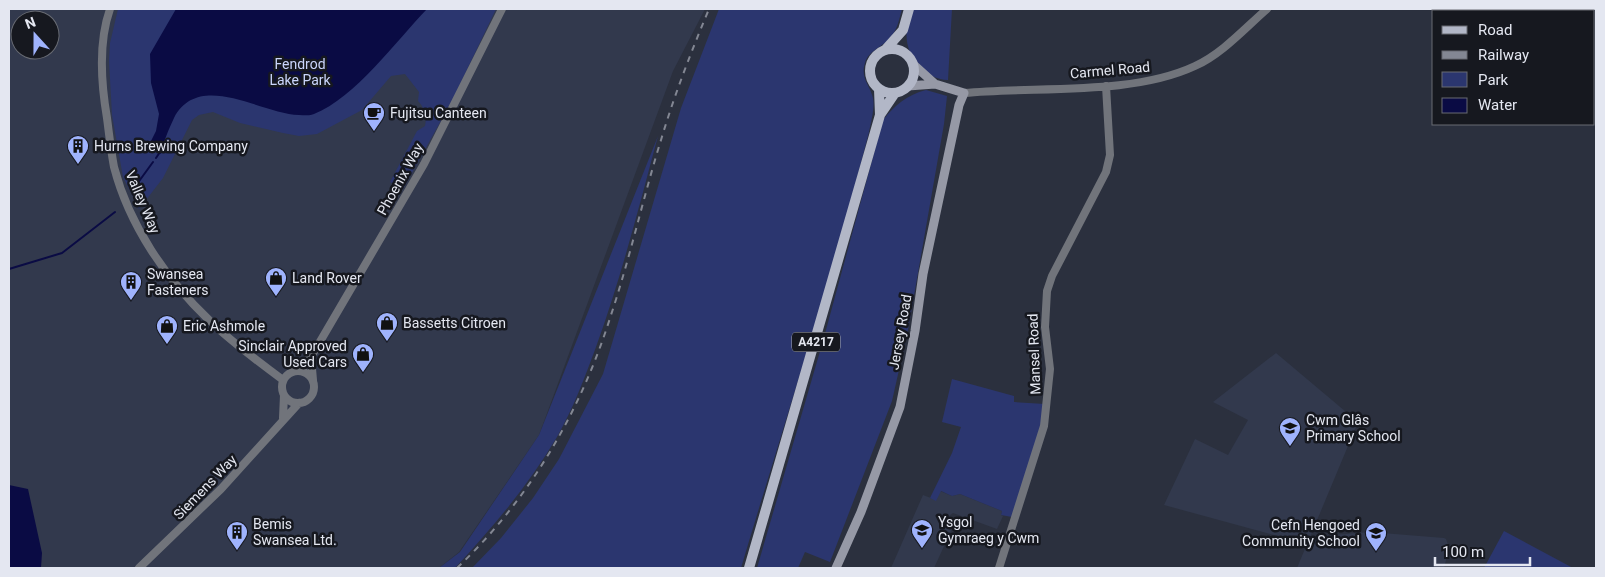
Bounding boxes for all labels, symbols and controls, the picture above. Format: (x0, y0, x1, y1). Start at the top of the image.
north arrow (10, 10, 60, 60)
legend (1432, 10, 1595, 125)
text: N (23, 14, 38, 32)
text: Road (1478, 21, 1512, 39)
text: Railway (1478, 46, 1529, 64)
park label: Fendrod Lake Park (269, 56, 332, 88)
street label: Carmel Road (1069, 59, 1151, 81)
text: Park (1478, 71, 1509, 89)
text: Water (1478, 96, 1517, 114)
cafe icon: Fujitsu Canteen (362, 101, 386, 132)
place label: Fujitsu Canteen (390, 105, 487, 121)
building icon: Hurns Brewing Company (66, 134, 90, 165)
place label: Hurns Brewing Company (94, 138, 248, 154)
street label: Phoenix Way (374, 140, 427, 218)
street label: Valley Way (123, 168, 164, 236)
place label: Swansea Fasteners (147, 266, 208, 298)
shop icon: Land Rover (264, 266, 288, 297)
building icon: Swansea Fasteners (119, 270, 143, 301)
place label: Land Rover (292, 270, 362, 286)
street label: Jersey Road (885, 293, 915, 371)
shop icon: Bassetts Citroen (375, 311, 399, 342)
street label: Mansel Road (1025, 313, 1043, 395)
shop icon: Eric Ashmole (155, 314, 179, 345)
place label: Bassetts Citroen (403, 315, 506, 331)
place label: Eric Ashmole (183, 318, 265, 334)
road number: A4217 (792, 332, 840, 352)
place label: Sinclair Approved Used Cars (238, 338, 347, 370)
shop icon: Sinclair Approved Used Cars (351, 342, 375, 373)
place label: Cwm Glâs Primary School (1306, 412, 1401, 444)
school or university icon: Cwm Glâs Primary School (1278, 416, 1302, 447)
street label: Siemens Way (170, 451, 240, 523)
place label: Ysgol Gymraeg y Cwm (938, 514, 1039, 546)
place label: Bemis Swansea Ltd. (253, 516, 337, 548)
place label: Cefn Hengoed Community School (1242, 517, 1360, 549)
school or university icon: Ysgol Gymraeg y Cwm (910, 518, 934, 549)
building icon: Bemis Swansea Ltd. (225, 520, 249, 551)
school or university icon: Cefn Hengoed Community School (1364, 521, 1388, 552)
scale bar (1435, 534, 1530, 566)
text: 100 m (1442, 543, 1484, 561)

